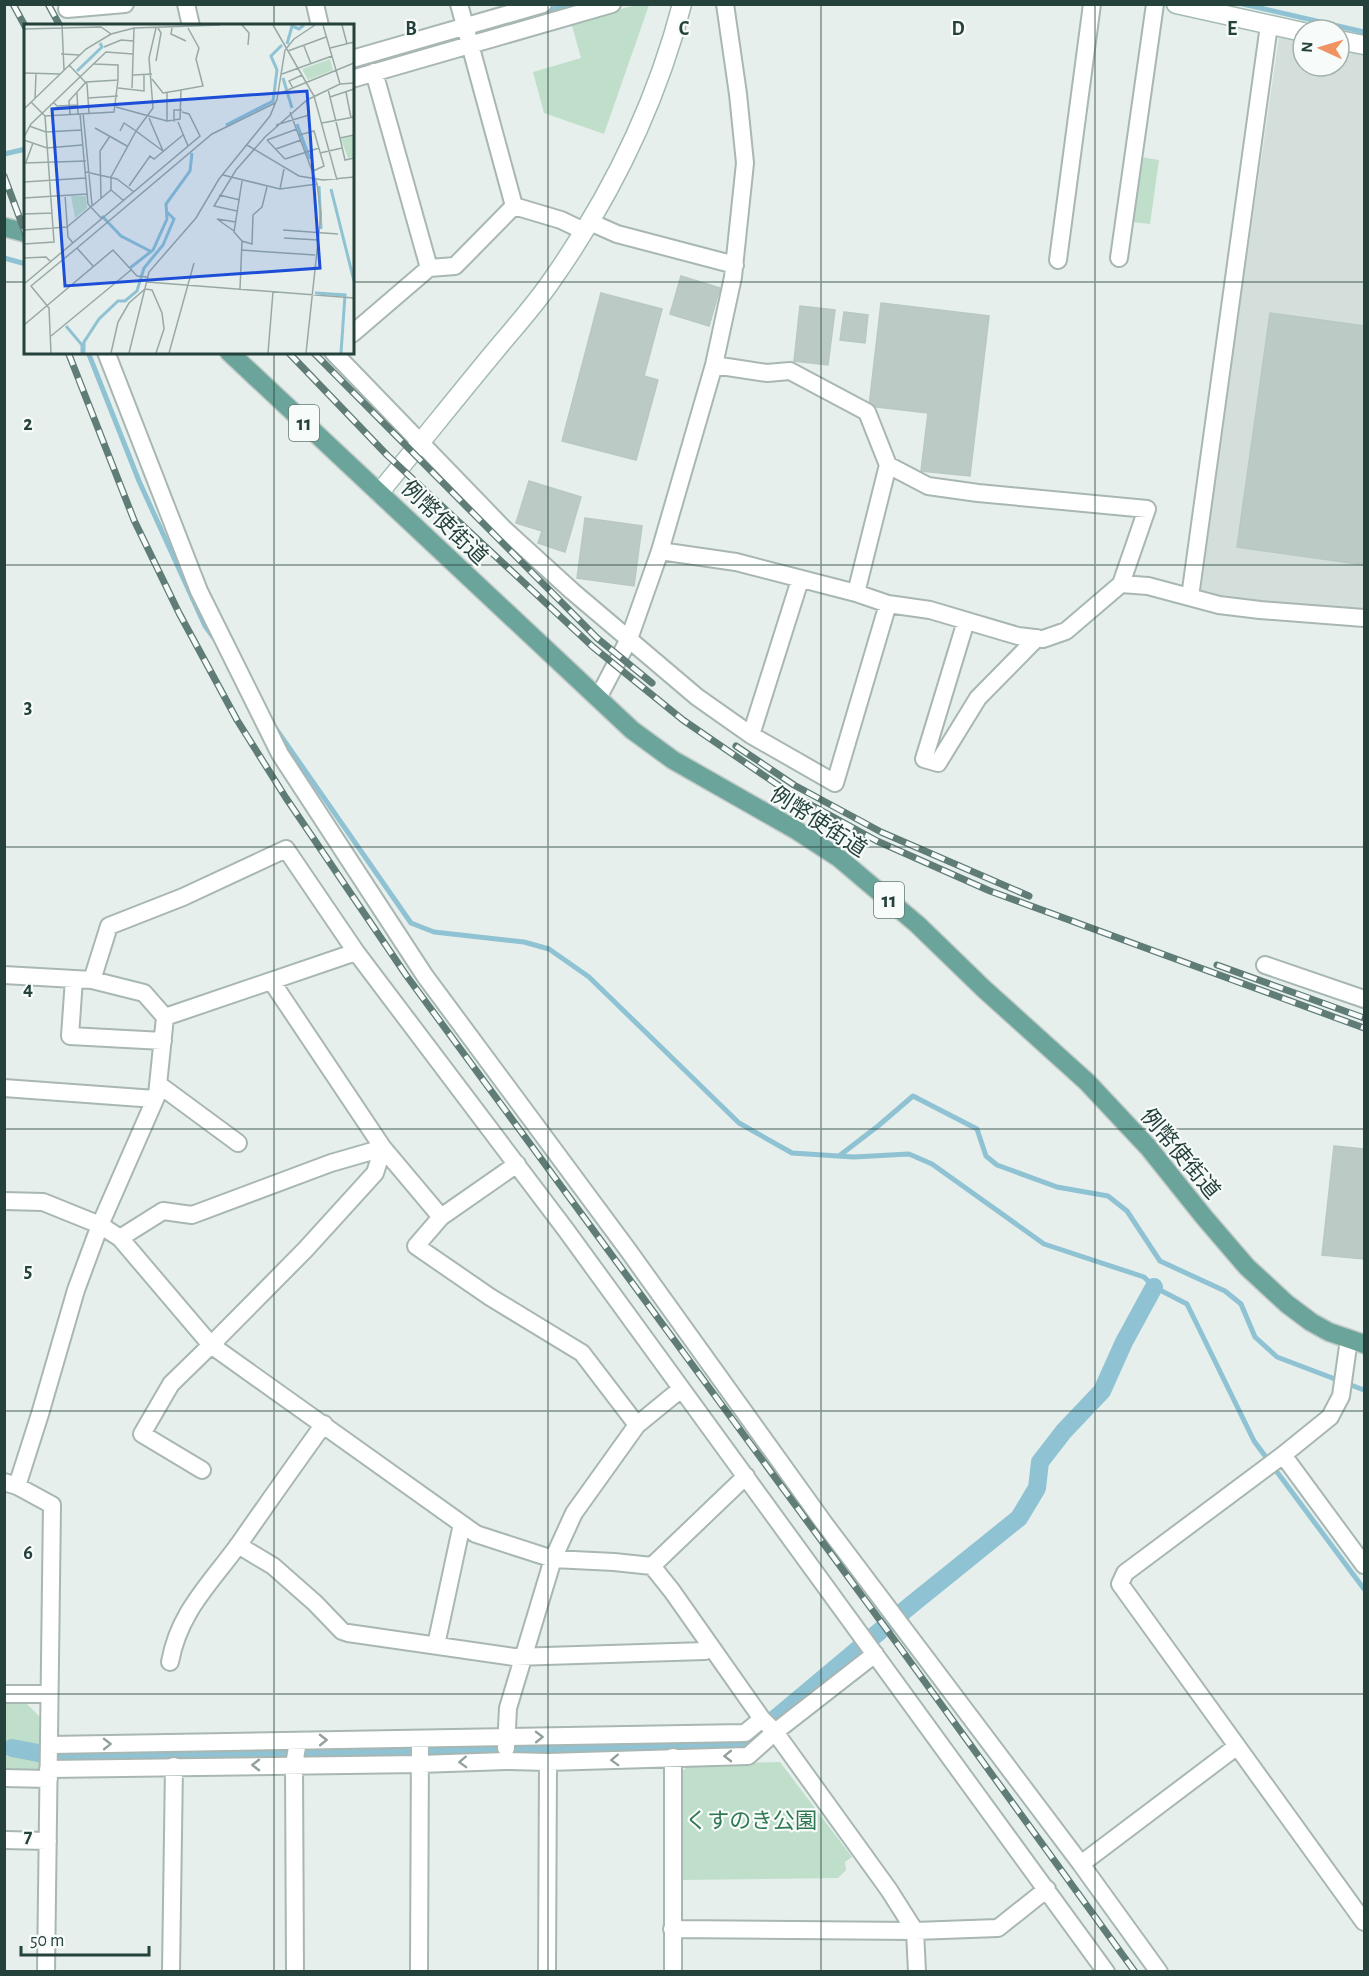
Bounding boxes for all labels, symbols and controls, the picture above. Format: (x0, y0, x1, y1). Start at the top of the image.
north arrow (1291, 18, 1351, 78)
text: B (405, 19, 417, 39)
text: C (679, 19, 690, 39)
text: D (951, 19, 965, 39)
text: E (1227, 19, 1237, 39)
inset map (24, 24, 354, 354)
text: N (1299, 41, 1315, 53)
road number: 11 (289, 405, 319, 441)
text: 2 (23, 414, 33, 434)
street label: 例幣使街道 (397, 476, 492, 569)
text: 3 (24, 697, 32, 717)
street label: 例幣使街道 (766, 782, 871, 861)
road number: 11 (874, 882, 904, 918)
text: 4 (23, 979, 33, 999)
street label: 例幣使街道 (1136, 1104, 1225, 1203)
text: 5 (24, 1261, 32, 1281)
text: 6 (23, 1543, 33, 1563)
one-way arrow (535, 1730, 544, 1743)
one-way arrow (319, 1734, 328, 1747)
one-way arrow (103, 1738, 112, 1750)
one-way arrow (724, 1750, 733, 1762)
one-way arrow (610, 1753, 619, 1766)
one-way arrow (458, 1756, 467, 1769)
one-way arrow (252, 1759, 261, 1772)
park label: くすのき公園 (685, 1810, 817, 1832)
text: 7 (24, 1826, 33, 1846)
scale bar (21, 1919, 148, 1957)
text: 50 m (30, 1932, 64, 1950)

